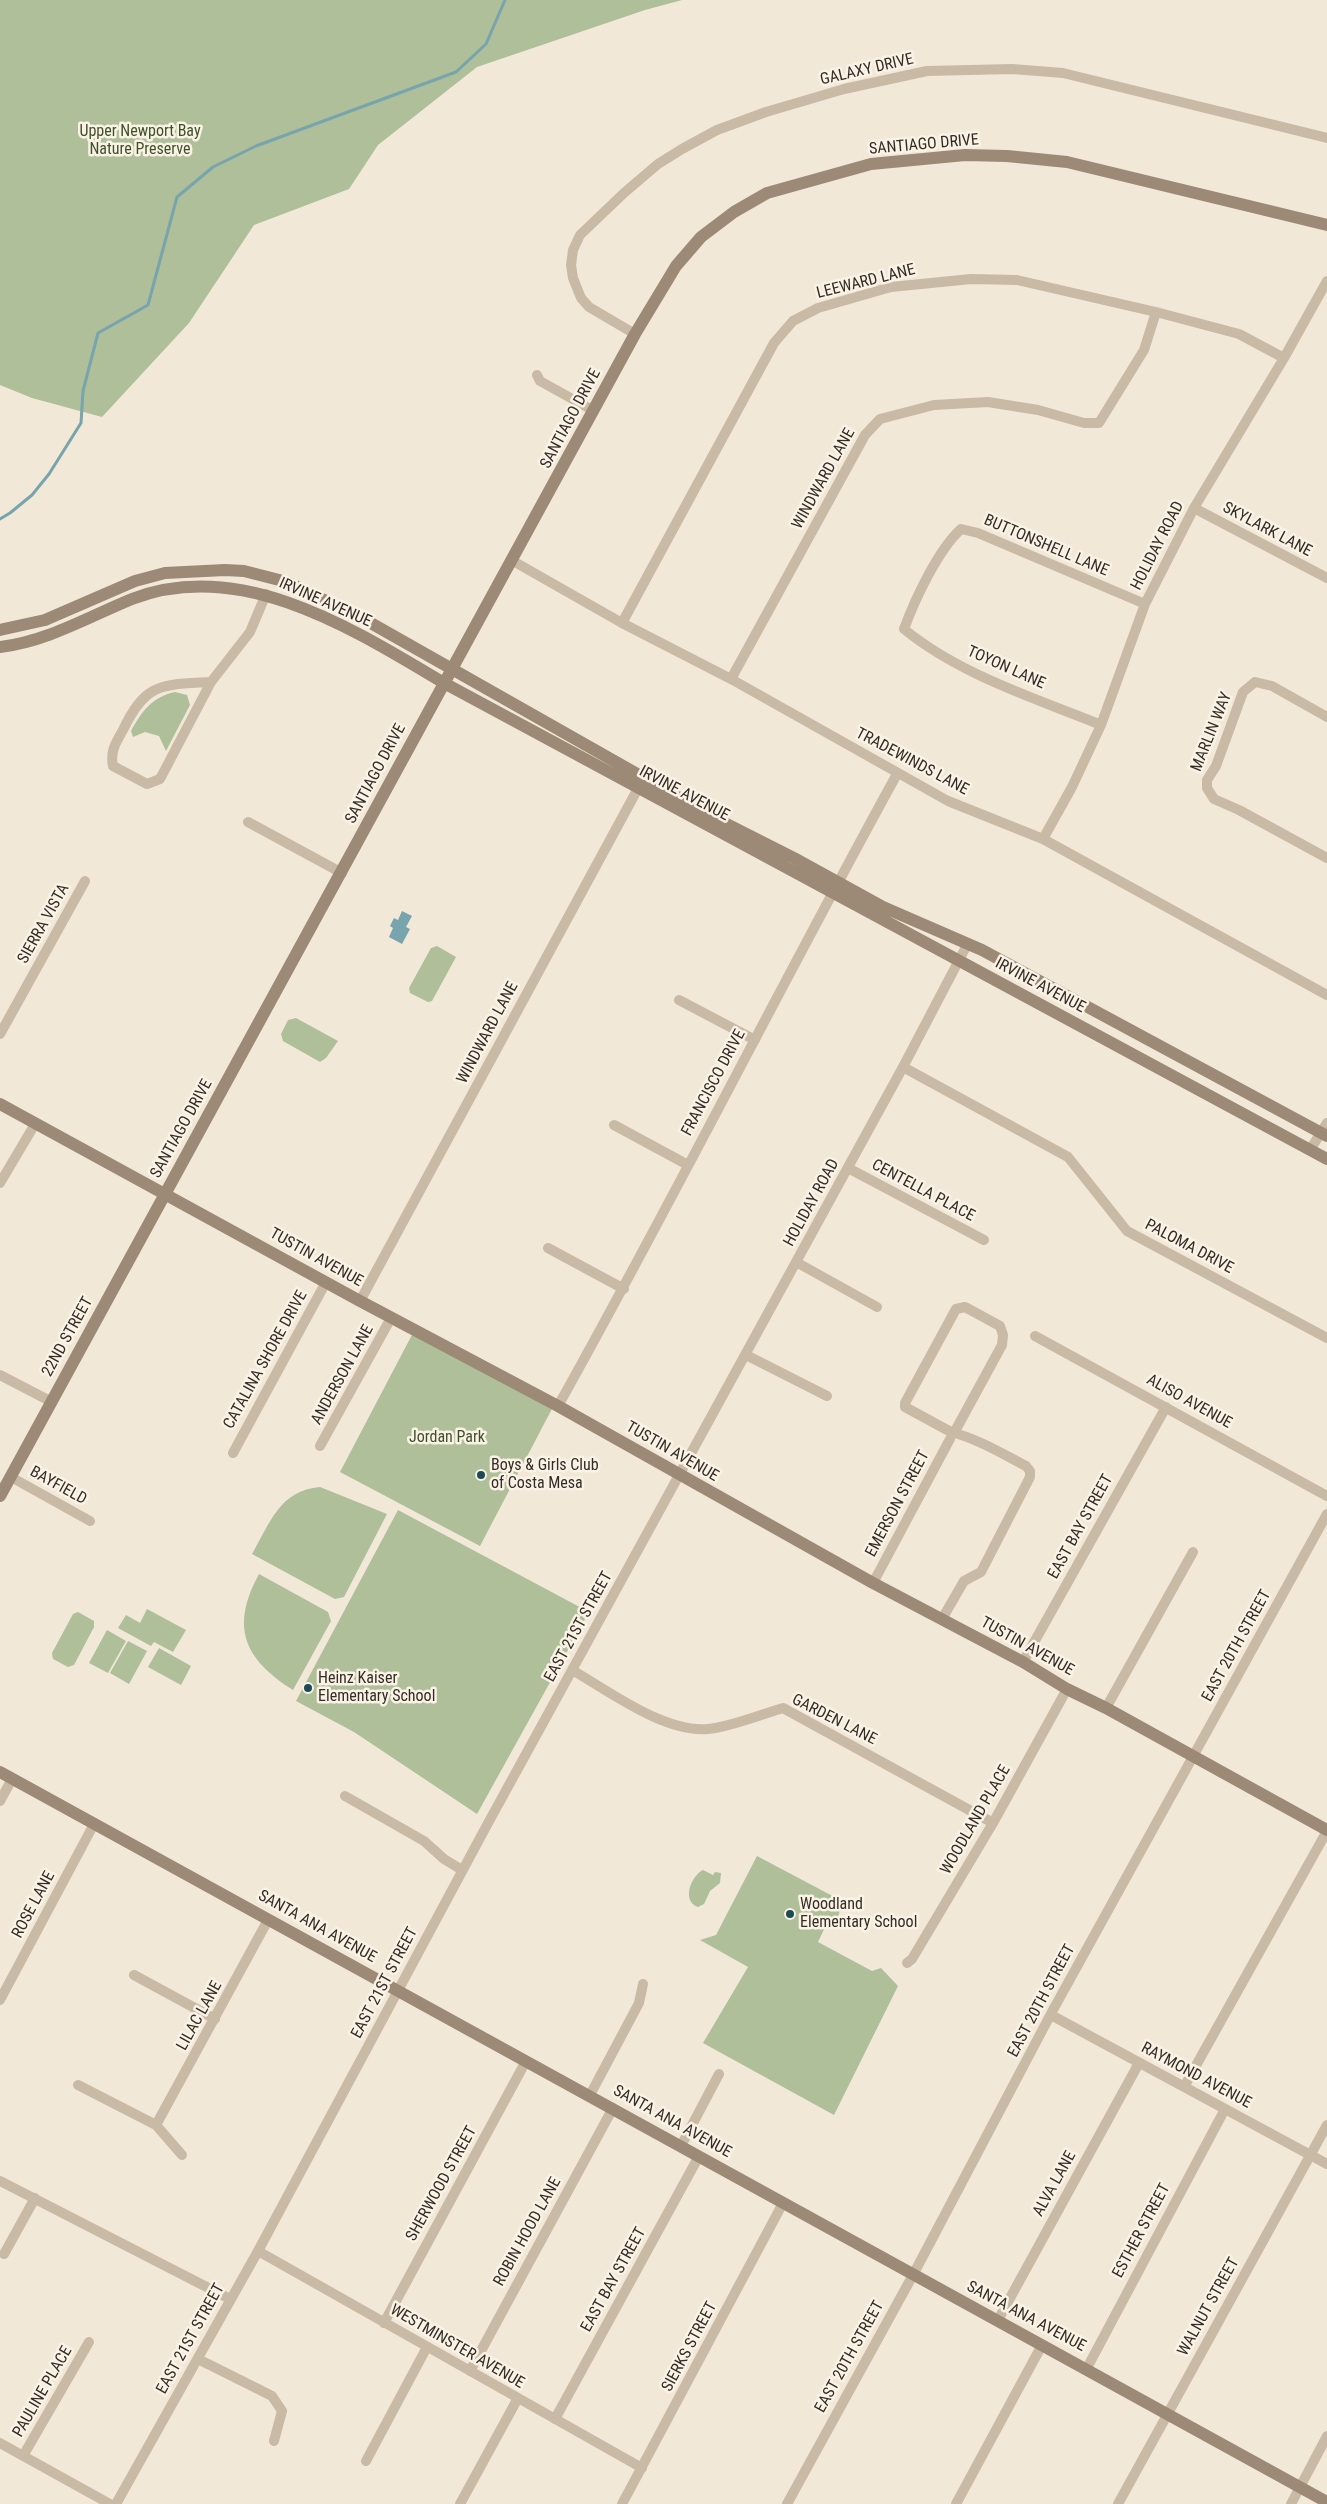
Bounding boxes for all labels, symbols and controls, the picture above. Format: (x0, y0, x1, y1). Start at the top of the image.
street label: GALAXY DRIVE (819, 50, 915, 90)
park label: Upper Newport Bay Nature Preserve (79, 122, 201, 160)
street label: SANTIAGO DRIVE (868, 131, 980, 159)
street label: LEEWARD LANE (815, 260, 917, 304)
street label: SANTIAGO DRIVE (537, 366, 605, 472)
street label: WINDWARD LANE (788, 425, 860, 533)
street label: HOLIDAY ROAD (1127, 498, 1189, 594)
street label: SKYLARK LANE (1219, 498, 1315, 562)
street label: BUTTONSHELL LANE (981, 511, 1111, 581)
street label: IRVINE AVENUE (276, 574, 374, 632)
street label: TOYON LANE (964, 642, 1048, 694)
street label: MARLIN WAY (1187, 690, 1237, 774)
street label: SANTIAGO DRIVE (342, 721, 410, 827)
street label: TRADEWINDS LANE (852, 724, 972, 800)
street label: IRVINE AVENUE (636, 762, 732, 826)
street label: SIERRA VISTA (14, 881, 74, 967)
street label: IRVINE AVENUE (992, 954, 1088, 1018)
street label: WINDWARD LANE (453, 979, 523, 1087)
street label: FRANCISCO DRIVE (678, 1027, 750, 1139)
street label: SANTIAGO DRIVE (147, 1076, 217, 1182)
street label: HOLIDAY ROAD (780, 1156, 844, 1250)
street label: CENTELLA PLACE (868, 1156, 978, 1226)
street label: PALOMA DRIVE (1141, 1216, 1237, 1278)
street label: TUSTIN AVENUE (266, 1224, 366, 1292)
street label: CATALINA SHORE DRIVE (220, 1287, 312, 1433)
street label: 22ND STREET (38, 1294, 98, 1380)
street label: ANDERSON LANE (308, 1322, 378, 1428)
street label: ALISO AVENUE (1143, 1371, 1235, 1433)
street label: TUSTIN AVENUE (622, 1418, 722, 1486)
park label: Jordan Park (409, 1428, 485, 1448)
street label: EMERSON STREET (862, 1448, 934, 1560)
place label: Boys & Girls Club of Costa Mesa (491, 1456, 599, 1494)
street label: BAYFIELD (26, 1463, 90, 1509)
marker: Boys & Girls Club of Costa Mesa (475, 1469, 487, 1481)
street label: EAST BAY STREET (1044, 1471, 1118, 1583)
street label: EAST 21ST STREET (541, 1569, 617, 1685)
street label: EAST 20TH STREET (1198, 1587, 1276, 1705)
street label: TUSTIN AVENUE (977, 1613, 1077, 1681)
place label: Heinz Kaiser Elementary School (318, 1669, 435, 1707)
marker: Heinz Kaiser Elementary School (302, 1682, 314, 1694)
street label: GARDEN LANE (788, 1690, 880, 1750)
street label: WOODLAND PLACE (937, 1762, 1015, 1878)
street label: ROSE LANE (8, 1868, 60, 1942)
street label: SANTA ANA AVENUE (254, 1887, 380, 1967)
place label: Woodland Elementary School (800, 1895, 917, 1933)
marker: Woodland Elementary School (784, 1908, 796, 1920)
street label: EAST 21ST STREET (348, 1924, 422, 2042)
street label: EAST 20TH STREET (1004, 1941, 1080, 2061)
street label: LILAC LANE (173, 1978, 227, 2054)
street label: RAYMOND AVENUE (1138, 2039, 1254, 2113)
street label: SANTA ANA AVENUE (609, 2082, 735, 2162)
street label: SHERWOOD STREET (402, 2123, 482, 2245)
street label: ALVA LANE (1029, 2148, 1081, 2220)
street label: ROBIN HOOD LANE (490, 2174, 566, 2290)
street label: ESTHER STREET (1109, 2181, 1175, 2281)
street label: EAST BAY STREET (577, 2224, 651, 2336)
street label: WALNUT STREET (1174, 2255, 1244, 2359)
street label: SANTA ANA AVENUE (963, 2277, 1089, 2357)
street label: EAST 21ST STREET (153, 2281, 229, 2397)
street label: EAST 20TH STREET (811, 2298, 889, 2416)
street label: SIERKS STREET (658, 2299, 722, 2395)
street label: WESTMINSTER AVENUE (386, 2301, 528, 2393)
street label: PAULINE PLACE (9, 2343, 77, 2441)

